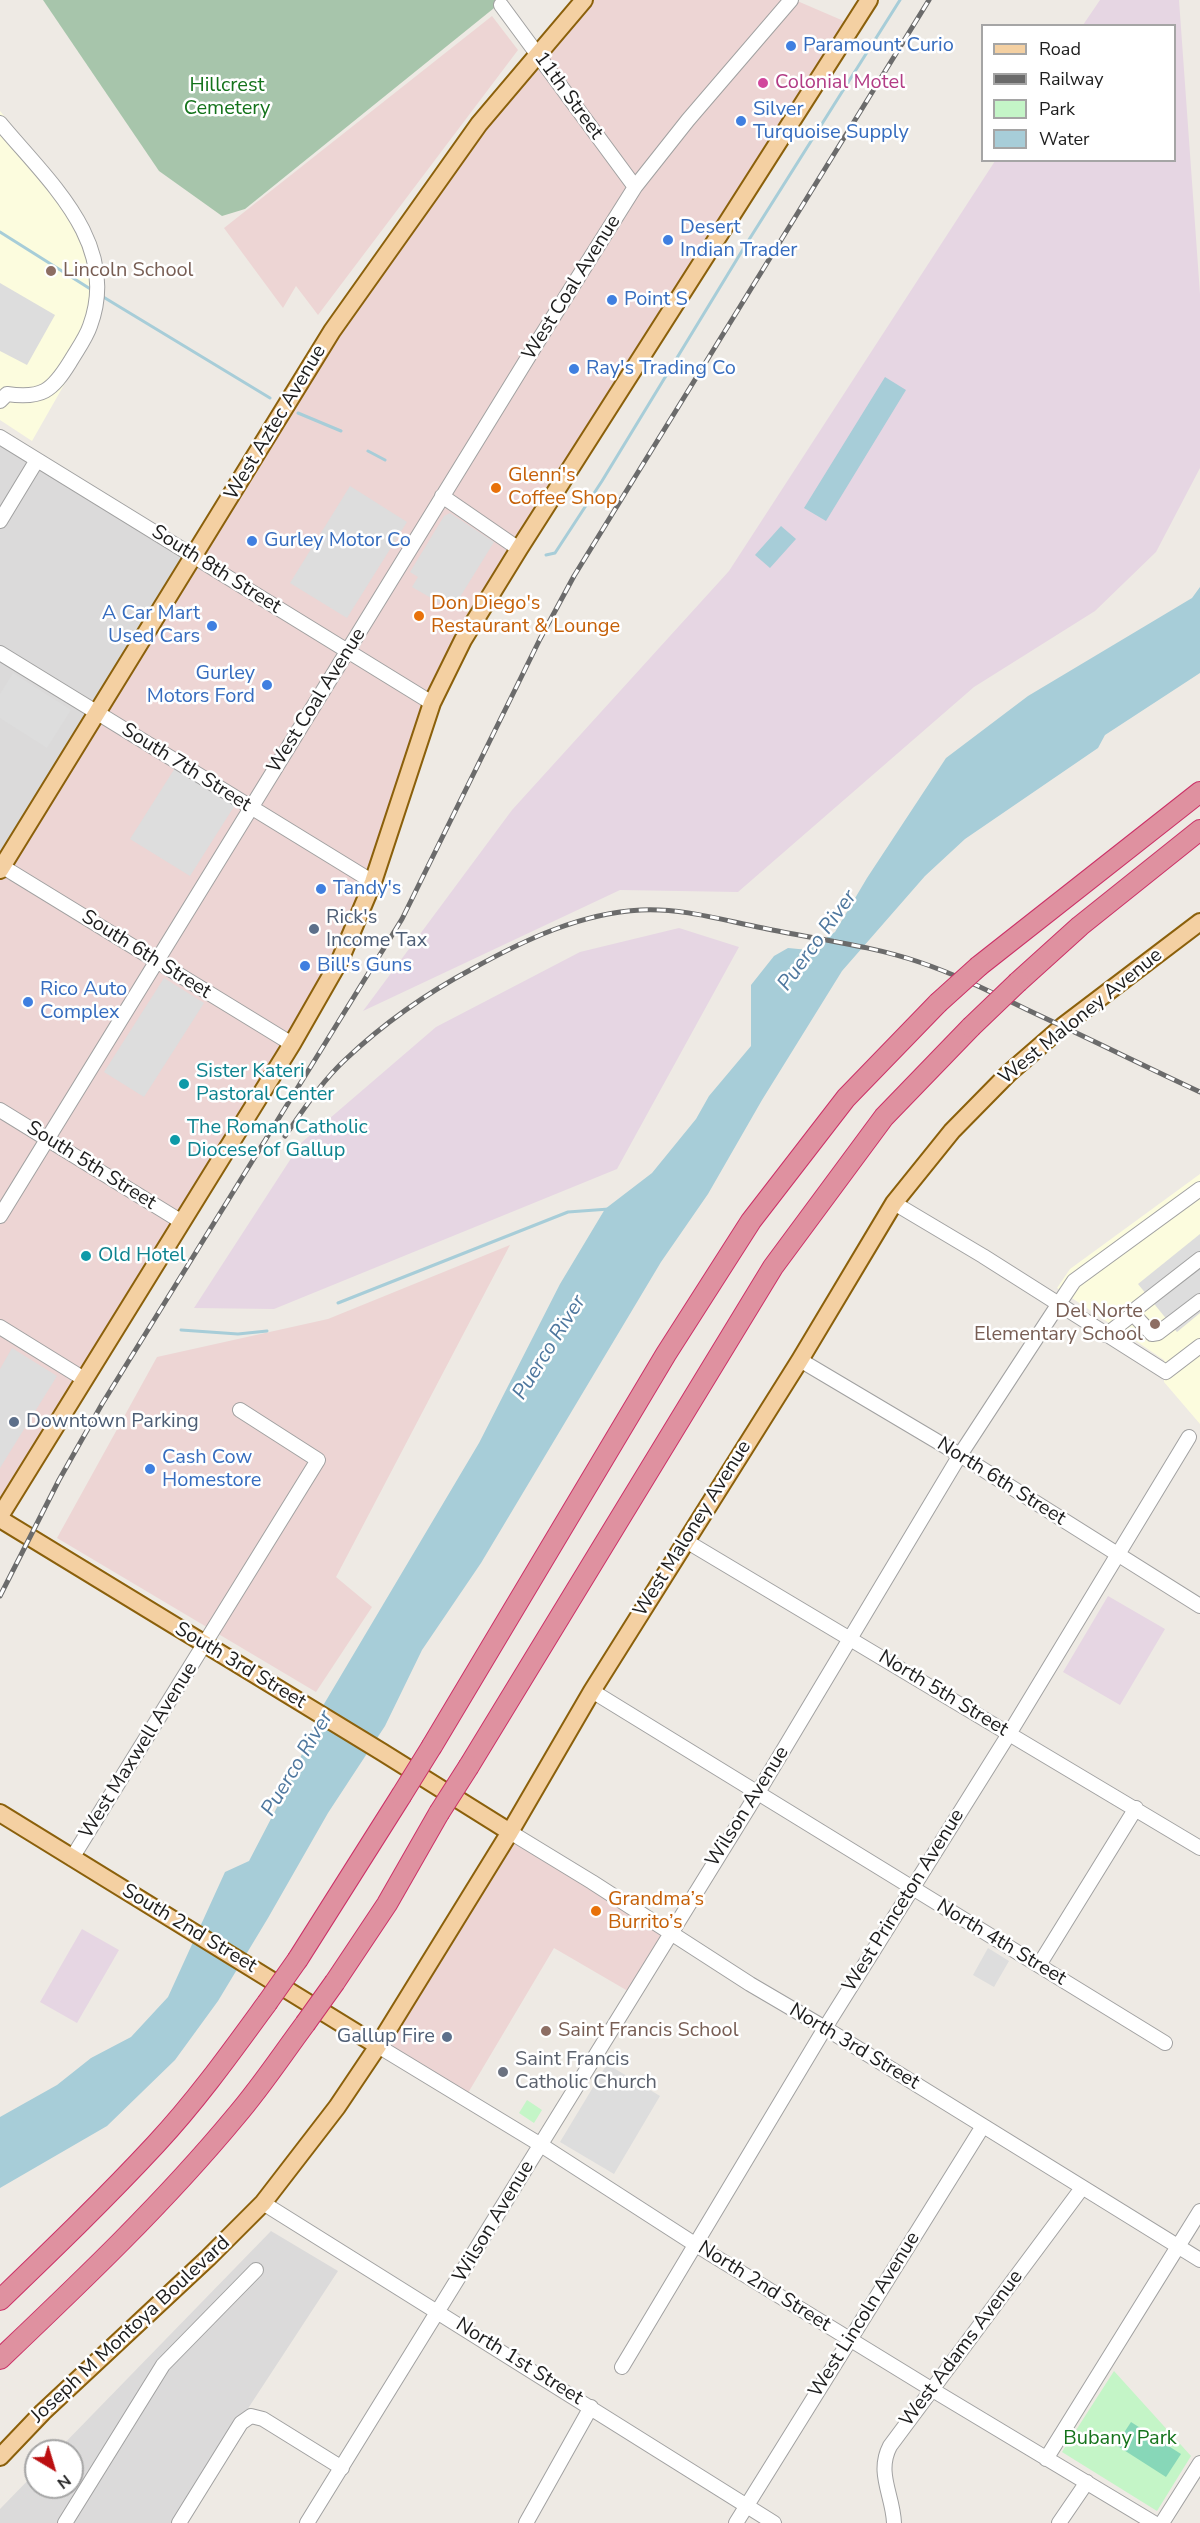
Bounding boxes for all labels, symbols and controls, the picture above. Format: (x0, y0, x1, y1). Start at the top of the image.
legend (981, 24, 1176, 162)
place label: Paramount Curio (803, 34, 954, 58)
text: Road (1039, 37, 1081, 61)
marker: Paramount Curio (784, 39, 798, 53)
street label: 11th Street (528, 48, 608, 144)
text: Railway (1039, 67, 1104, 91)
place label: Colonial Motel (775, 71, 905, 95)
park label: Hillcrest Cemetery (184, 74, 270, 121)
marker: Colonial Motel (756, 76, 770, 90)
text: Park (1039, 97, 1075, 121)
place label: Silver Turquoise Supply (753, 98, 909, 145)
marker: Silver Turquoise Supply (734, 114, 748, 128)
text: Water (1039, 127, 1090, 151)
street label: West Coal Avenue (518, 211, 626, 365)
place label: Desert Indian Trader (680, 216, 798, 263)
marker: Desert Indian Trader (661, 233, 675, 247)
place label: Lincoln School (63, 259, 194, 283)
marker: Lincoln School (44, 264, 58, 278)
place label: Point S (624, 288, 688, 312)
marker: Point S (605, 293, 619, 307)
street label: West Aztec Avenue (220, 341, 332, 505)
place label: Ray's Trading Co (586, 357, 736, 381)
marker: Ray's Trading Co (567, 362, 581, 376)
place label: Glenn's Coffee Shop (508, 464, 617, 511)
marker: Glenn's Coffee Shop (489, 481, 503, 495)
street label: South 8th Street (147, 521, 285, 619)
place label: Gurley Motor Co (264, 529, 411, 553)
marker: Gurley Motor Co (245, 534, 259, 548)
place label: Don Diego's Restaurant & Lounge (431, 592, 620, 639)
place label: A Car Mart Used Cars (102, 602, 200, 649)
marker: Don Diego's Restaurant & Lounge (412, 609, 426, 623)
marker: A Car Mart Used Cars (205, 619, 219, 633)
street label: West Coal Avenue (263, 624, 371, 778)
place label: Gurley Motors Ford (147, 662, 255, 709)
marker: Gurley Motors Ford (260, 678, 274, 692)
street label: South 7th Street (117, 719, 255, 817)
place label: Tandy's (333, 877, 401, 901)
marker: Tandy's (314, 882, 328, 896)
water label: Puerco River (773, 886, 863, 996)
street label: South 6th Street (77, 906, 215, 1004)
place label: Rick's Income Tax (326, 906, 427, 953)
marker: Rick's Income Tax (307, 922, 321, 936)
street label: West Maloney Avenue (995, 944, 1167, 1090)
place label: Bill's Guns (317, 954, 412, 978)
marker: Bill's Guns (298, 959, 312, 973)
place label: Rico Auto Complex (40, 978, 127, 1025)
marker: Rico Auto Complex (21, 995, 35, 1009)
place label: Sister Kateri Pastoral Center (196, 1060, 334, 1107)
marker: Sister Kateri Pastoral Center (177, 1077, 191, 1091)
place label: The Roman Catholic Diocese of Gallup (187, 1116, 368, 1163)
street label: South 5th Street (22, 1117, 160, 1215)
marker: The Roman Catholic Diocese of Gallup (168, 1133, 182, 1147)
place label: Old Hotel (98, 1244, 186, 1268)
marker: Old Hotel (79, 1249, 93, 1263)
water label: Puerco River (508, 1291, 592, 1405)
place label: Del Norte Elementary School (974, 1300, 1143, 1347)
marker: Del Norte Elementary School (1148, 1317, 1162, 1331)
place label: Downtown Parking (26, 1410, 199, 1434)
marker: Downtown Parking (7, 1415, 21, 1429)
street label: North 6th Street (932, 1433, 1070, 1531)
street label: West Maloney Avenue (629, 1437, 757, 1621)
place label: Cash Cow Homestore (162, 1446, 261, 1493)
marker: Cash Cow Homestore (143, 1462, 157, 1476)
street label: South 3rd Street (170, 1617, 310, 1715)
street label: North 5th Street (874, 1646, 1012, 1742)
street label: West Maxwell Avenue (75, 1658, 203, 1844)
water label: Puerco River (257, 1707, 339, 1821)
street label: Wilson Avenue (701, 1742, 795, 1872)
street label: West Princeton Avenue (838, 1805, 970, 1997)
street label: South 2nd Street (117, 1879, 261, 1979)
place label: Grandma’s Burrito’s (608, 1888, 704, 1935)
street label: North 4th Street (932, 1895, 1070, 1991)
marker: Grandma’s Burrito’s (589, 1904, 603, 1918)
street label: North 3rd Street (785, 1999, 923, 2095)
place label: Saint Francis School (558, 2019, 739, 2043)
marker: Saint Francis School (539, 2024, 553, 2038)
place label: Gallup Fire (337, 2025, 435, 2049)
marker: Gallup Fire (440, 2030, 454, 2044)
place label: Saint Francis Catholic Church (515, 2048, 657, 2095)
marker: Saint Francis Catholic Church (496, 2065, 510, 2079)
street label: Wilson Avenue (448, 2157, 540, 2287)
street label: West Lincoln Avenue (804, 2228, 926, 2402)
street label: Joseph M Montoya Boulevard (27, 2232, 235, 2428)
street label: North 2nd Street (693, 2237, 835, 2337)
street label: West Adams Avenue (895, 2266, 1029, 2432)
street label: North 1st Street (451, 2313, 587, 2411)
park label: Bubany Park (1063, 2427, 1177, 2451)
north arrow (24, 2439, 84, 2499)
text: N (52, 2469, 75, 2494)

